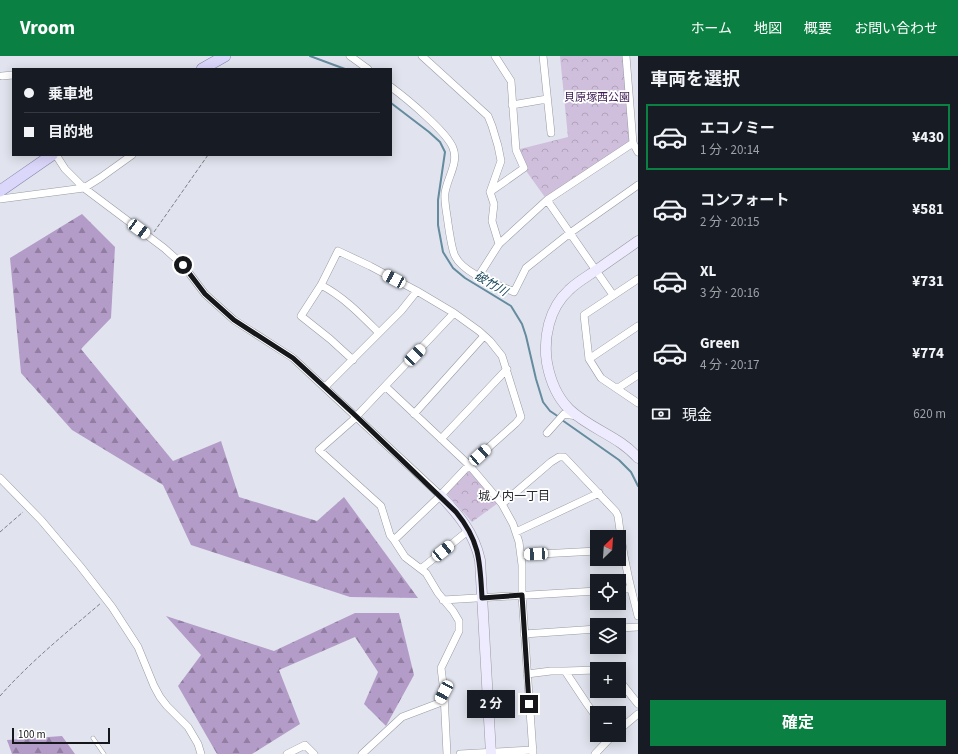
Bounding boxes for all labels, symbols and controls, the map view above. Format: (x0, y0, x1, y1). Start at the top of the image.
text: Vroom (20, 15, 75, 42)
text: ホーム (690, 19, 732, 39)
text: 地図 (754, 19, 782, 39)
text: 概要 (804, 19, 832, 39)
text: お問い合わせ (854, 19, 938, 39)
text: 車両を選択 (650, 67, 740, 92)
text: 乗車地 (48, 84, 93, 105)
park label: 貝原塚西公園 (564, 90, 630, 105)
text: エコノミー (700, 118, 775, 139)
icon: car (652, 119, 688, 155)
text: 目的地 (48, 122, 93, 143)
text: ¥430 (912, 127, 944, 148)
text: 1 分 · 20:14 (700, 141, 760, 159)
text: コンフォート (700, 190, 790, 211)
icon: car (652, 191, 688, 227)
text: ¥581 (912, 199, 944, 220)
text: 2 分 · 20:15 (700, 213, 760, 231)
car (126, 217, 152, 241)
route start (174, 256, 192, 274)
text: XL (700, 261, 716, 282)
icon: car (652, 263, 688, 299)
water label: 破竹川 (471, 267, 513, 302)
car (381, 268, 407, 290)
text: ¥731 (912, 271, 944, 292)
text: 3 分 · 20:16 (700, 284, 760, 302)
text: Green (700, 333, 740, 354)
icon: car (652, 335, 688, 371)
car (402, 342, 428, 368)
text: ¥774 (912, 343, 944, 364)
text: 4 分 · 20:17 (700, 356, 760, 374)
icon: cash (650, 403, 672, 425)
text: 現金 (682, 405, 712, 426)
text: 620 m (913, 405, 946, 423)
car (467, 443, 493, 467)
district label: 城ノ内一丁目 (478, 488, 550, 505)
north arrow (590, 530, 626, 566)
map controls (590, 530, 626, 742)
car (430, 539, 456, 563)
car (524, 547, 548, 561)
button: locate (590, 574, 626, 610)
button: layers (590, 618, 626, 654)
button: + (590, 662, 626, 698)
car (433, 679, 455, 705)
callout: 2 分 (467, 690, 515, 718)
text: 2 分 (480, 695, 502, 713)
route end (520, 695, 538, 713)
button: 確定 (650, 700, 946, 746)
button: − (590, 706, 626, 742)
scale bar (12, 726, 110, 745)
text: 100 m (18, 727, 46, 742)

